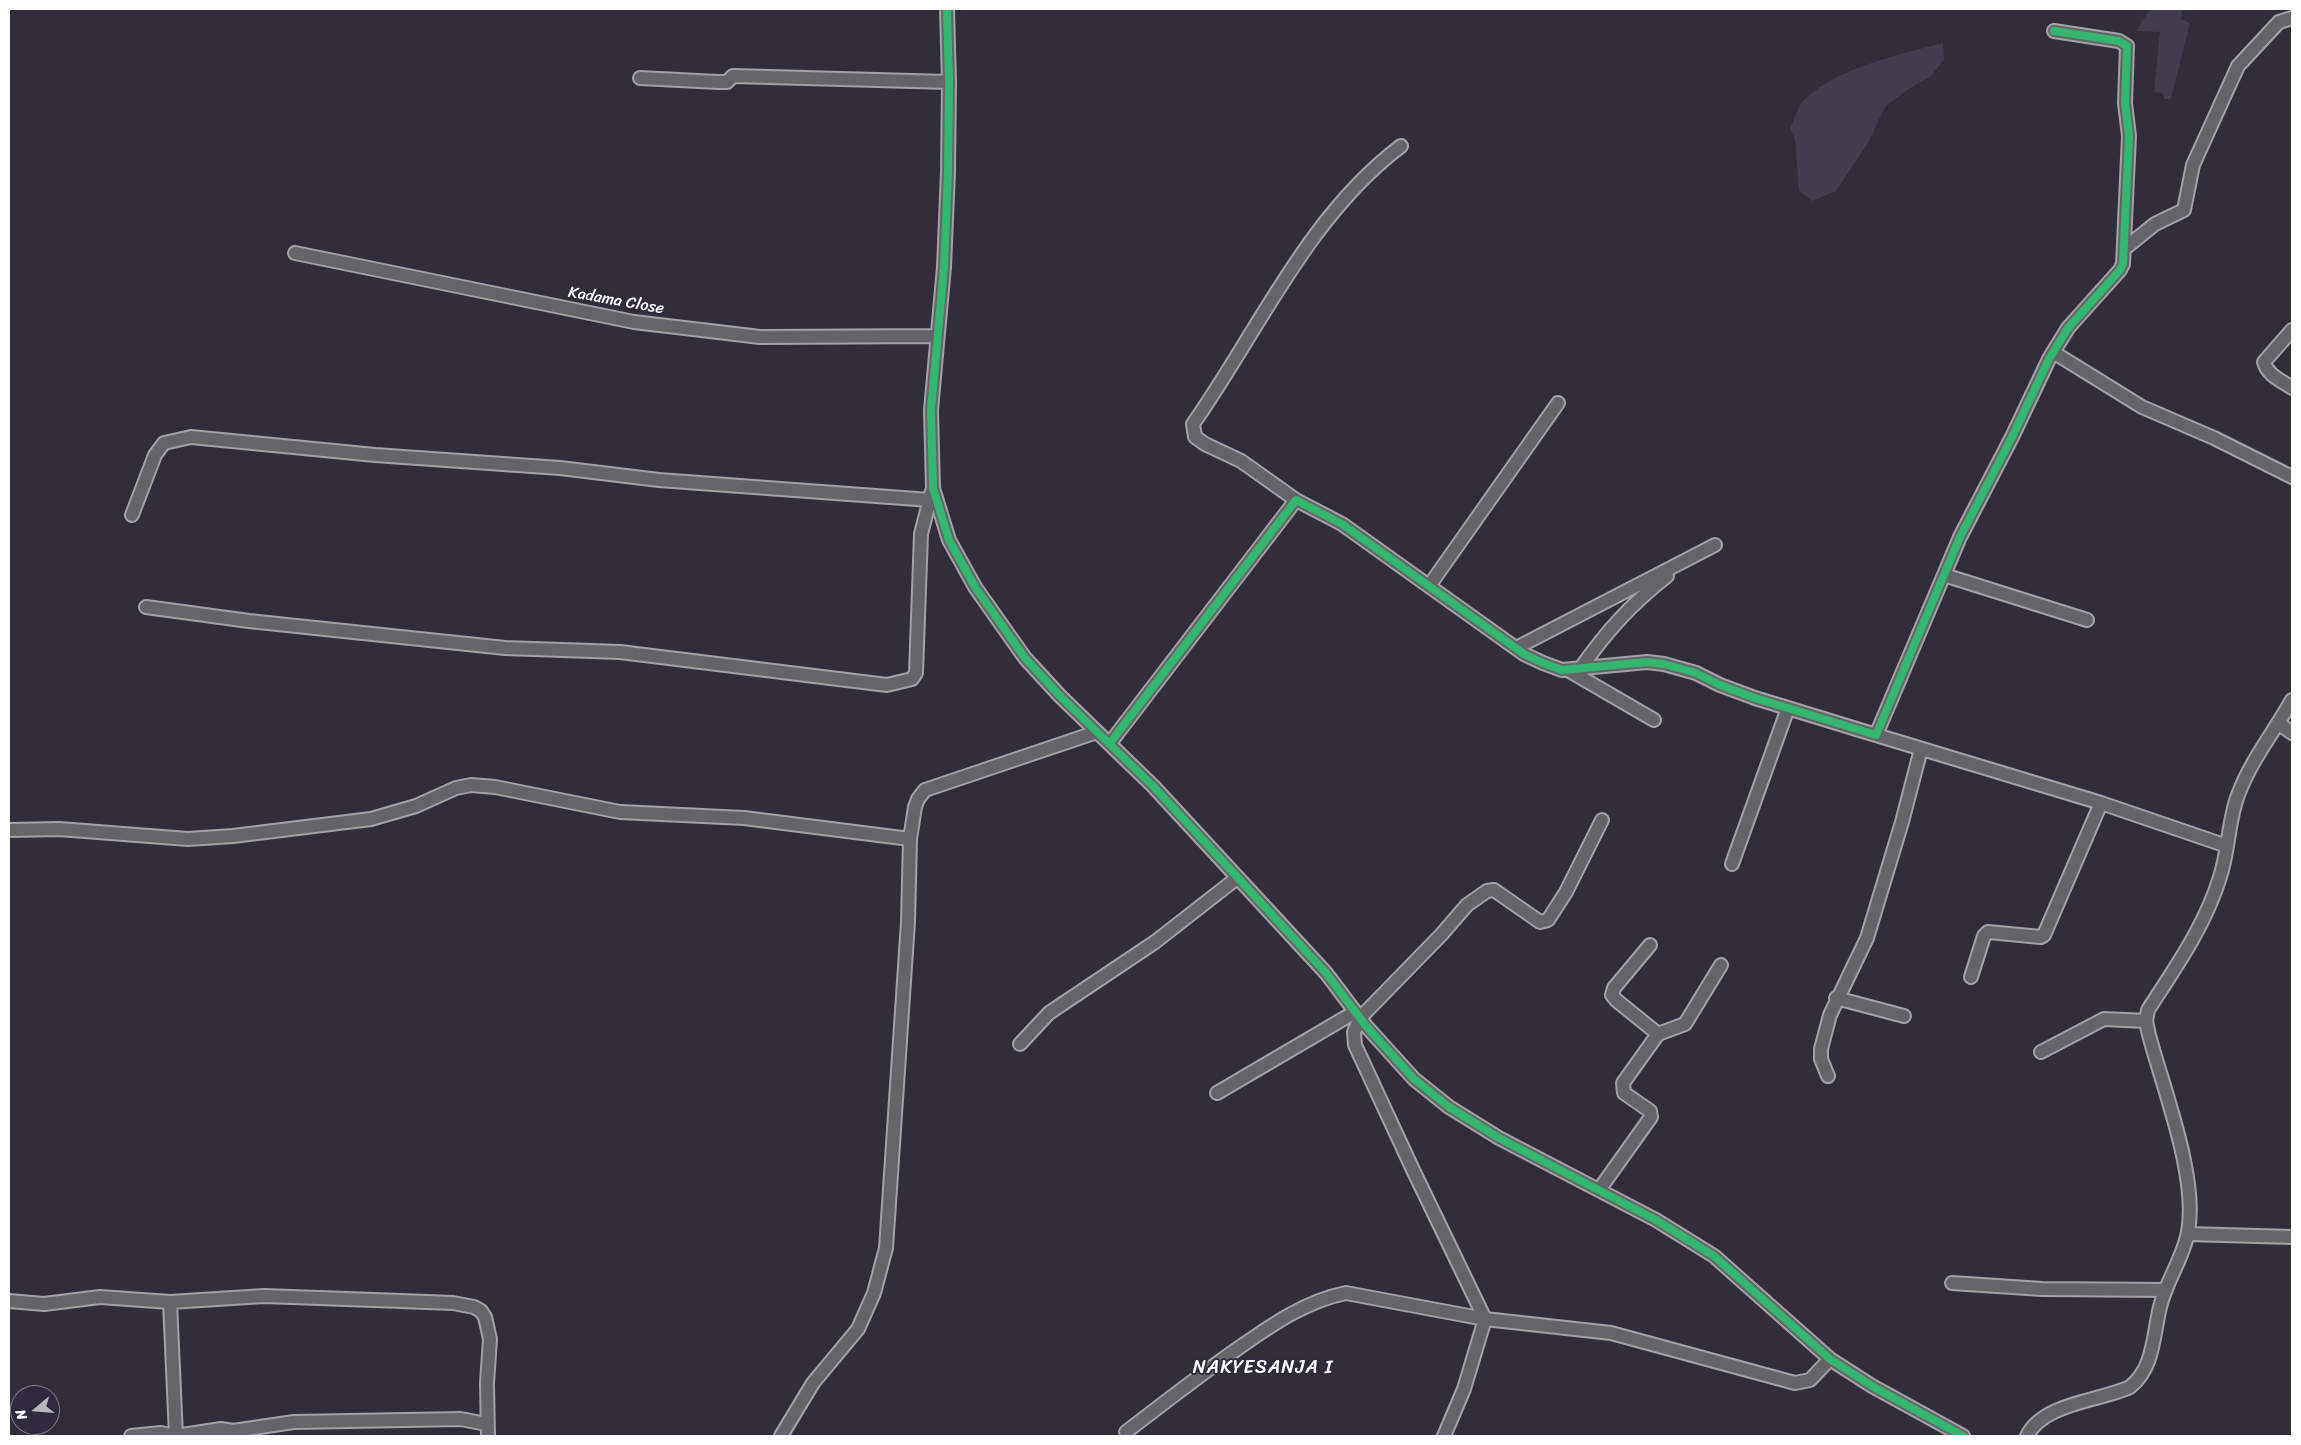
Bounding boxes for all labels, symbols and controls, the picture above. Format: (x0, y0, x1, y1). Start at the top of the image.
street label: Kadama Close (567, 283, 665, 319)
district label: NAKYESANJA I (1191, 1357, 1335, 1379)
north arrow (10, 1385, 60, 1435)
text: N (8, 1406, 35, 1423)

